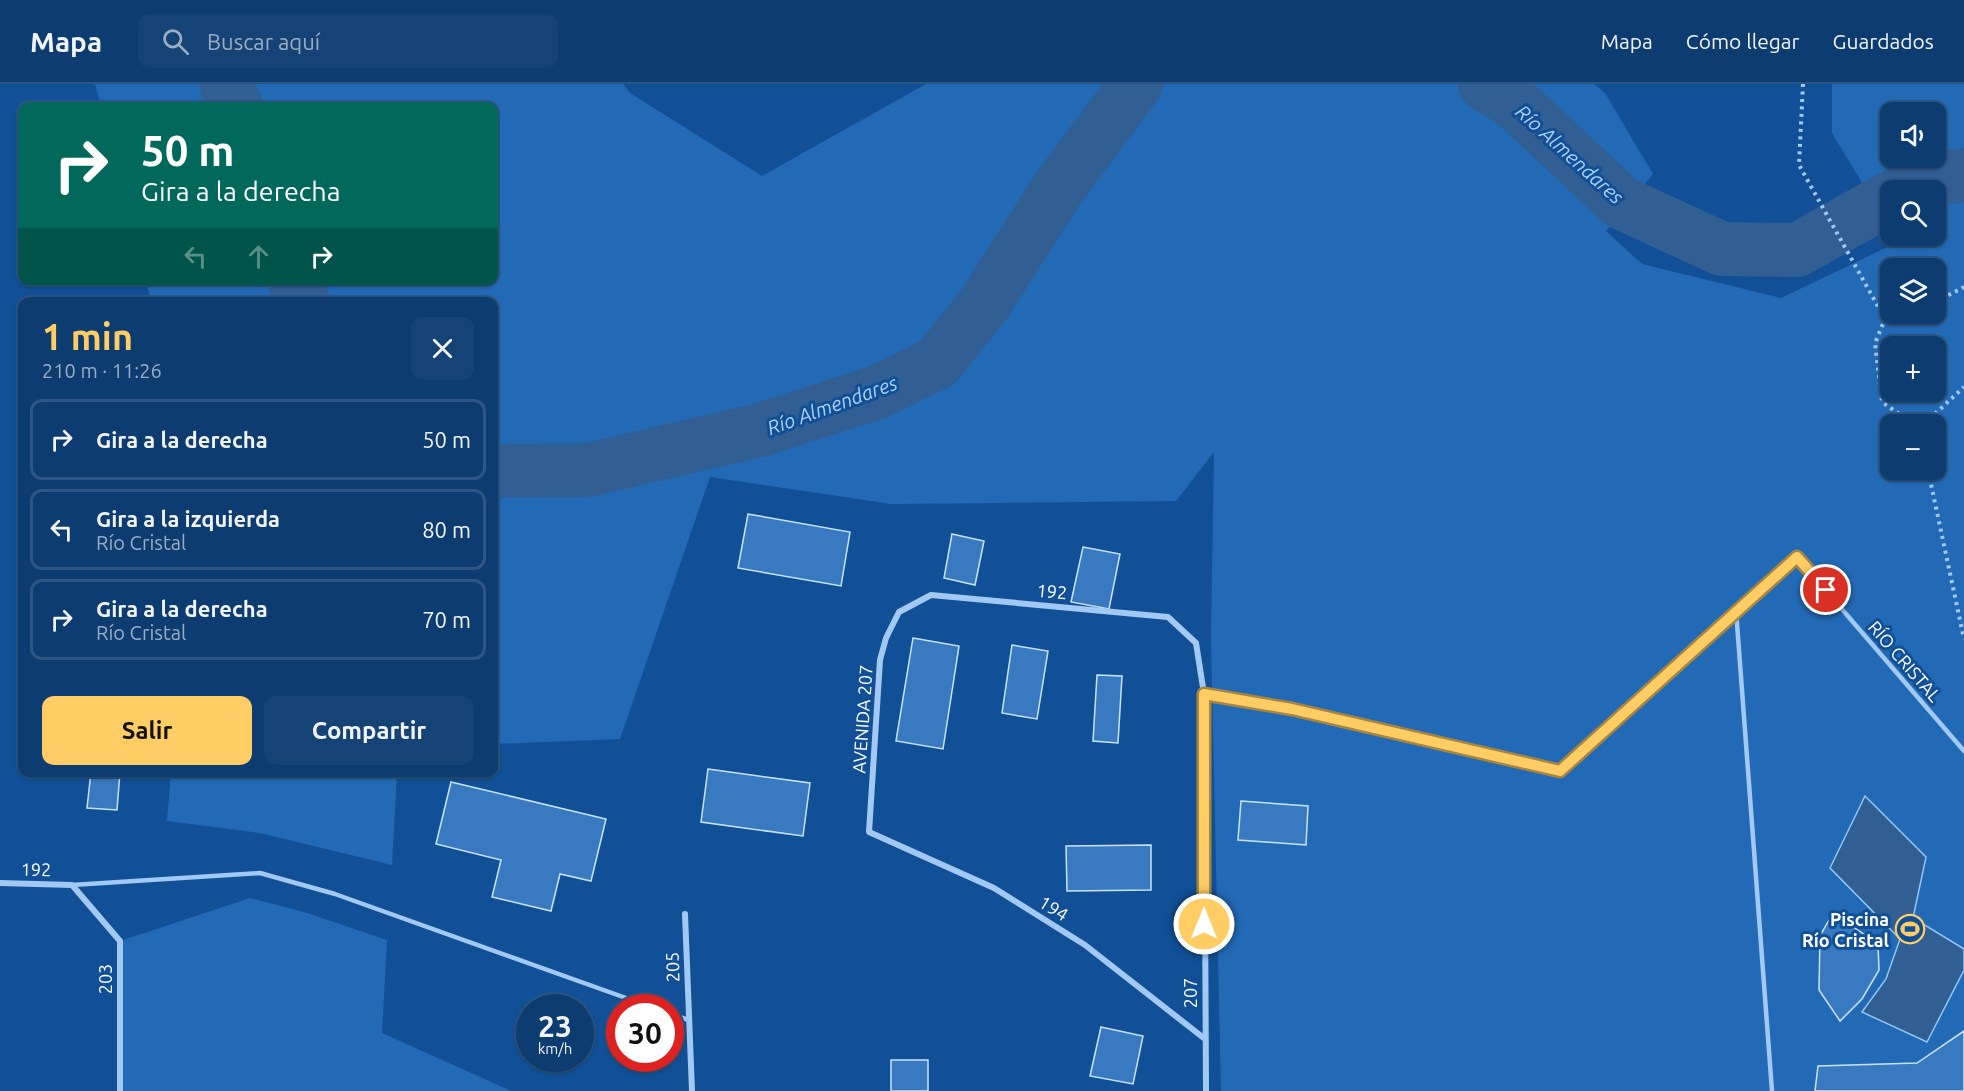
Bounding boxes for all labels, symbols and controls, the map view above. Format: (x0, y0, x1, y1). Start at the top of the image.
search box (138, 14, 558, 68)
icon: search (159, 25, 192, 58)
text: Mapa (30, 26, 102, 57)
text: Buscar aquí (207, 29, 320, 54)
text: Mapa (1601, 29, 1653, 53)
text: Cómo llegar (1686, 29, 1800, 53)
text: Guardados (1833, 29, 1934, 53)
water label: Río Almendares (1511, 100, 1629, 209)
map controls (1880, 102, 1946, 480)
button: sound (1880, 102, 1946, 168)
icon: right (42, 126, 120, 204)
text: 50 m (141, 127, 235, 174)
text: Gira a la derecha (141, 176, 341, 206)
button: search (1880, 180, 1946, 246)
icon: left (179, 240, 212, 273)
icon: ahead (242, 240, 275, 273)
icon: right (305, 240, 338, 273)
button: layers (1880, 258, 1946, 324)
text: 1 min (42, 316, 133, 357)
button: close (411, 317, 474, 380)
button: + (1880, 336, 1946, 402)
text: 210 m · 11:26 (42, 359, 162, 382)
water label: Río Almendares (764, 371, 901, 439)
button: − (1880, 414, 1946, 480)
icon: right (45, 423, 78, 456)
text: Gira a la derecha (96, 427, 268, 452)
text: 50 m (422, 427, 471, 452)
text: Gira a la izquierda (96, 506, 280, 531)
icon: left (45, 513, 78, 546)
text: 80 m (422, 517, 471, 542)
text: Río Cristal (96, 531, 186, 554)
pin (1800, 564, 1851, 615)
icon: arrive (1809, 573, 1842, 606)
street label: 192 (1036, 580, 1068, 602)
text: Gira a la derecha (96, 596, 268, 621)
icon: right (45, 603, 78, 636)
text: 70 m (422, 607, 471, 632)
street label: RÍO CRISTAL (1865, 616, 1946, 705)
text: Río Cristal (96, 621, 186, 644)
street label: AVENIDA 207 (848, 664, 876, 774)
button: Salir (42, 696, 252, 765)
button: Compartir (264, 696, 474, 765)
street label: 192 (21, 859, 51, 879)
street label: 194 (1036, 891, 1072, 925)
position arrow (1172, 892, 1236, 956)
place label: Piscina Río Cristal (1802, 909, 1890, 950)
sports icon: Piscina Río Cristal (1894, 913, 1926, 945)
street label: 205 (661, 951, 683, 983)
street label: 203 (95, 964, 115, 994)
street label: 207 (1180, 978, 1200, 1008)
speed limit sign: 30 (606, 994, 684, 1072)
text: 23 (538, 1009, 572, 1043)
text: km/h (538, 1040, 572, 1057)

